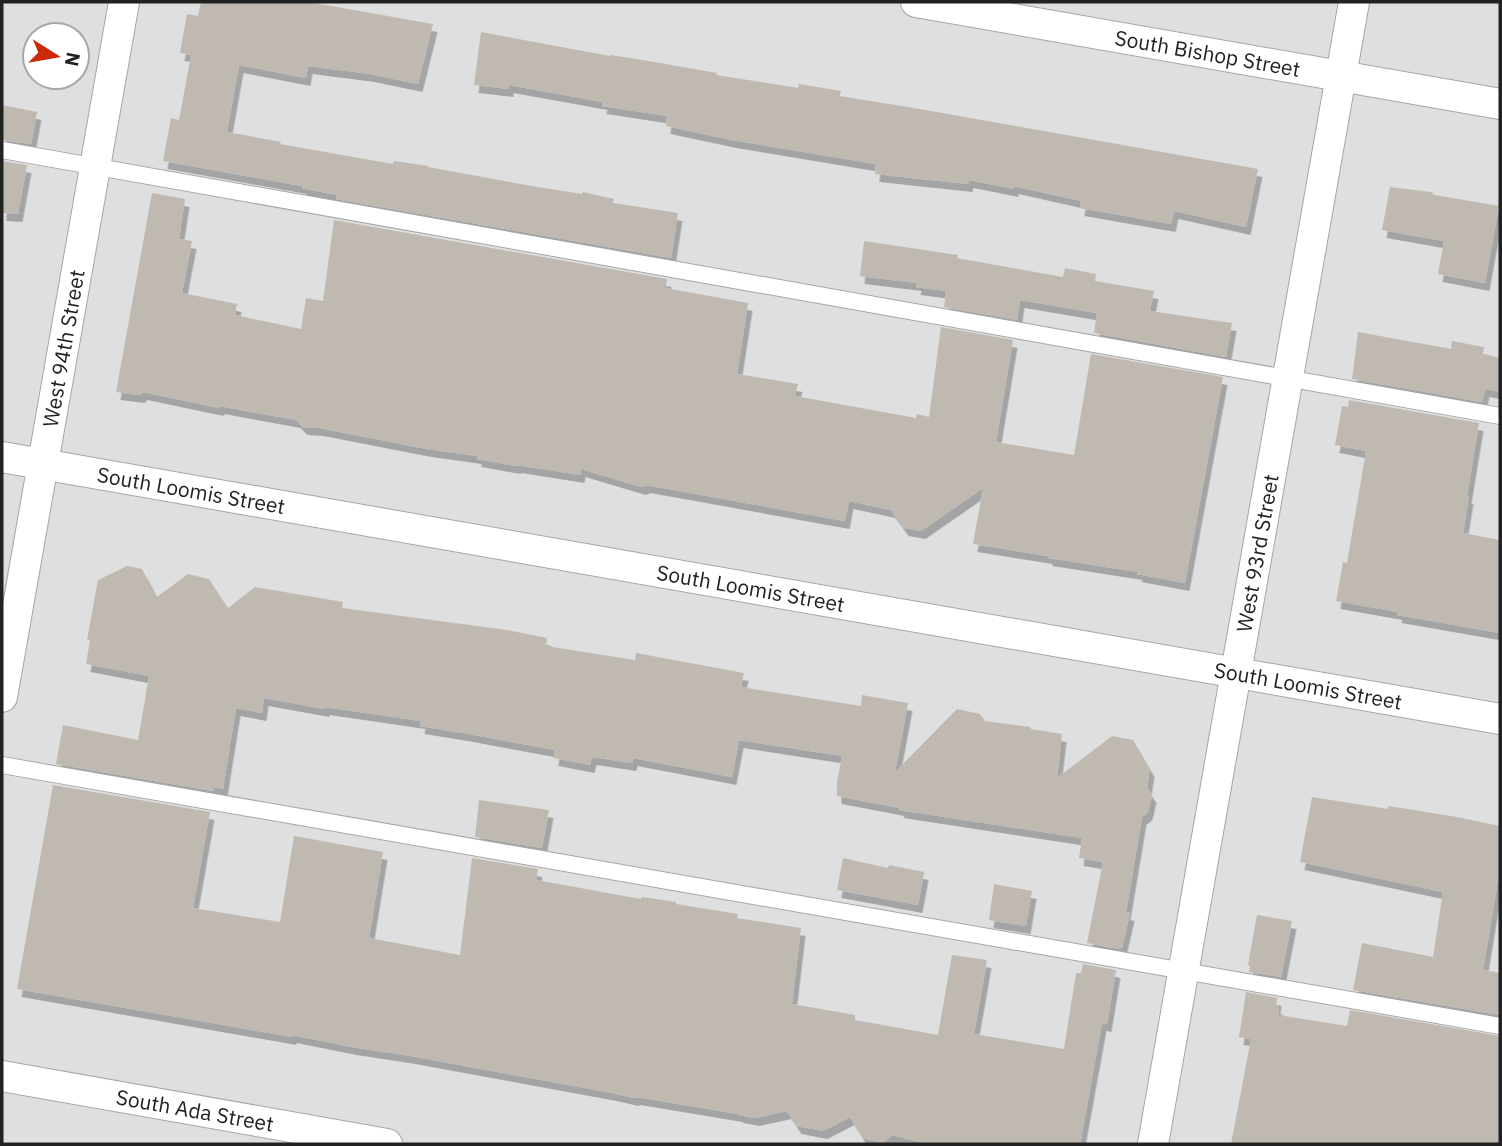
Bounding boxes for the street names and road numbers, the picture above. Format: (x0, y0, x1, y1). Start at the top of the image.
street label: South Bishop Street (1113, 23, 1303, 83)
street label: West 94th Street (36, 267, 91, 429)
street label: South Loomis Street (95, 460, 287, 520)
street label: West 93rd Street (1229, 472, 1285, 634)
street label: South Loomis Street (654, 558, 847, 618)
street label: South Loomis Street (1212, 655, 1404, 716)
street label: South Ada Street (114, 1082, 276, 1138)

